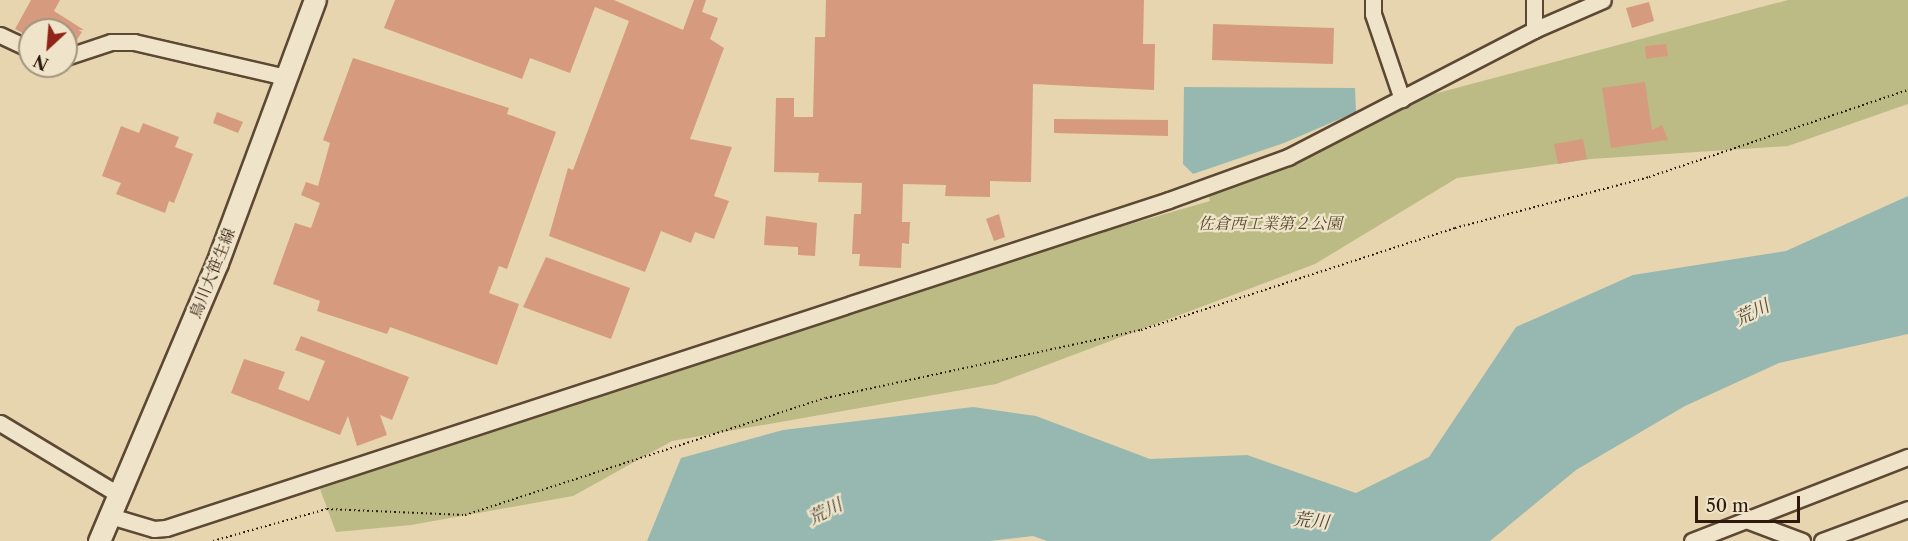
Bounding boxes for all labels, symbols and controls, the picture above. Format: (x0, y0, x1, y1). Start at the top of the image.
north arrow (18, 18, 78, 78)
text: N (30, 50, 52, 74)
park label: 佐倉西工業第２公園 (1198, 213, 1342, 233)
street label: 鳥川大笹生線 (185, 225, 239, 321)
water label: 荒川 (1731, 295, 1773, 331)
scale bar (1698, 484, 1803, 522)
water label: 荒川 (804, 494, 846, 530)
text: 50 m (1706, 495, 1749, 517)
water label: 荒川 (1292, 508, 1330, 534)

